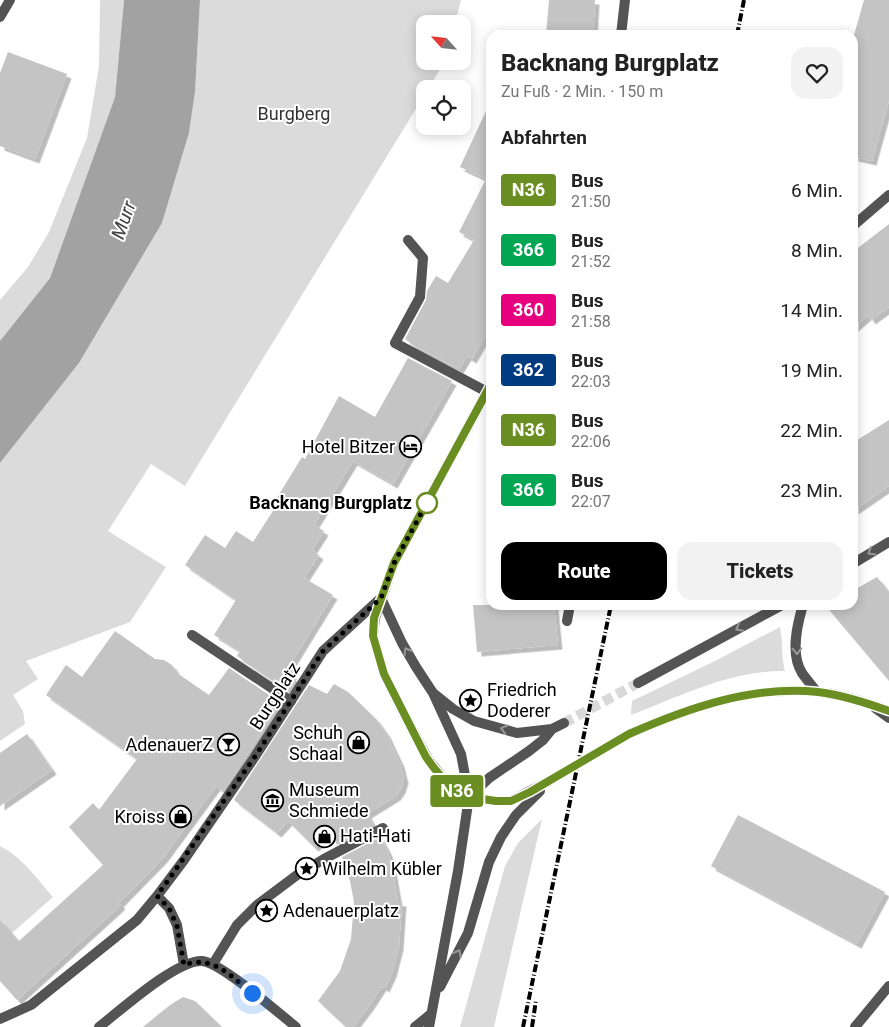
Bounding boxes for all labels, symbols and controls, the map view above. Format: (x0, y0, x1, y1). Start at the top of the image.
north arrow (416, 15, 471, 70)
map controls (416, 15, 471, 135)
button: heart (791, 47, 843, 99)
text: Backnang Burgplatz (501, 49, 719, 77)
button: locate (416, 80, 471, 135)
text: Zu Fuß · 2 Min. · 150 m (501, 82, 663, 101)
park label: Burgberg (258, 103, 330, 124)
text: Abfahrten (501, 126, 587, 149)
text: Bus (571, 169, 604, 192)
text: N36 (512, 179, 545, 200)
text: 6 Min. (791, 179, 843, 202)
text: 21:50 (571, 192, 611, 211)
water label: Murr (106, 197, 141, 242)
text: Bus (571, 229, 604, 252)
text: 366 (513, 239, 544, 260)
text: 8 Min. (791, 239, 843, 262)
text: 21:52 (571, 252, 611, 271)
text: Bus (571, 289, 604, 312)
text: 360 (513, 299, 544, 320)
text: 14 Min. (780, 299, 843, 322)
text: 21:58 (571, 312, 611, 331)
text: Bus (571, 349, 604, 372)
text: 362 (513, 359, 544, 380)
text: 19 Min. (780, 359, 843, 382)
text: 22:03 (571, 372, 611, 391)
text: Bus (571, 409, 604, 432)
text: N36 (512, 419, 545, 440)
text: 22 Min. (780, 419, 843, 442)
text: 22:06 (571, 432, 611, 451)
hotel icon: Hotel Bitzer (399, 435, 423, 459)
place label: Hotel Bitzer (302, 436, 395, 457)
text: Bus (571, 469, 604, 492)
text: 366 (513, 479, 544, 500)
text: 23 Min. (780, 479, 843, 502)
place label: Backnang Burgplatz (249, 492, 412, 513)
marker: Backnang Burgplatz (416, 492, 438, 514)
text: 22:07 (571, 492, 611, 511)
button: Route (501, 542, 667, 600)
button: Tickets (677, 542, 843, 600)
one-way arrow (868, 546, 877, 556)
one-way arrow (735, 622, 744, 632)
one-way arrow (791, 647, 802, 655)
one-way arrow (403, 648, 413, 657)
street label: Burgplatz (245, 658, 304, 733)
place label: Friedrich Doderer (487, 679, 557, 721)
place icon: Friedrich Doderer (459, 688, 483, 712)
place label: Schuh Schaal (289, 722, 343, 764)
one-way arrow (499, 724, 508, 735)
shop icon: Schuh Schaal (347, 731, 371, 755)
bar icon: AdenauerZ (217, 733, 241, 757)
place label: AdenauerZ (125, 734, 213, 755)
line badge: N36 (428, 775, 486, 807)
place label: Museum Schmiede (289, 779, 368, 821)
text: N36 (440, 780, 474, 801)
museum icon: Museum Schmiede (261, 788, 285, 812)
shop icon: Kroiss (169, 805, 193, 829)
place label: Kroiss (115, 806, 165, 827)
shop icon: Hati-Hati (312, 824, 336, 848)
place label: Hati-Hati (340, 825, 411, 846)
place icon: Wilhelm Kübler (294, 857, 318, 881)
place label: Wilhelm Kübler (322, 858, 442, 879)
place icon: Adenauerplatz (255, 899, 279, 923)
place label: Adenauerplatz (283, 900, 399, 921)
one-way arrow (452, 949, 462, 958)
your location (240, 981, 265, 1006)

